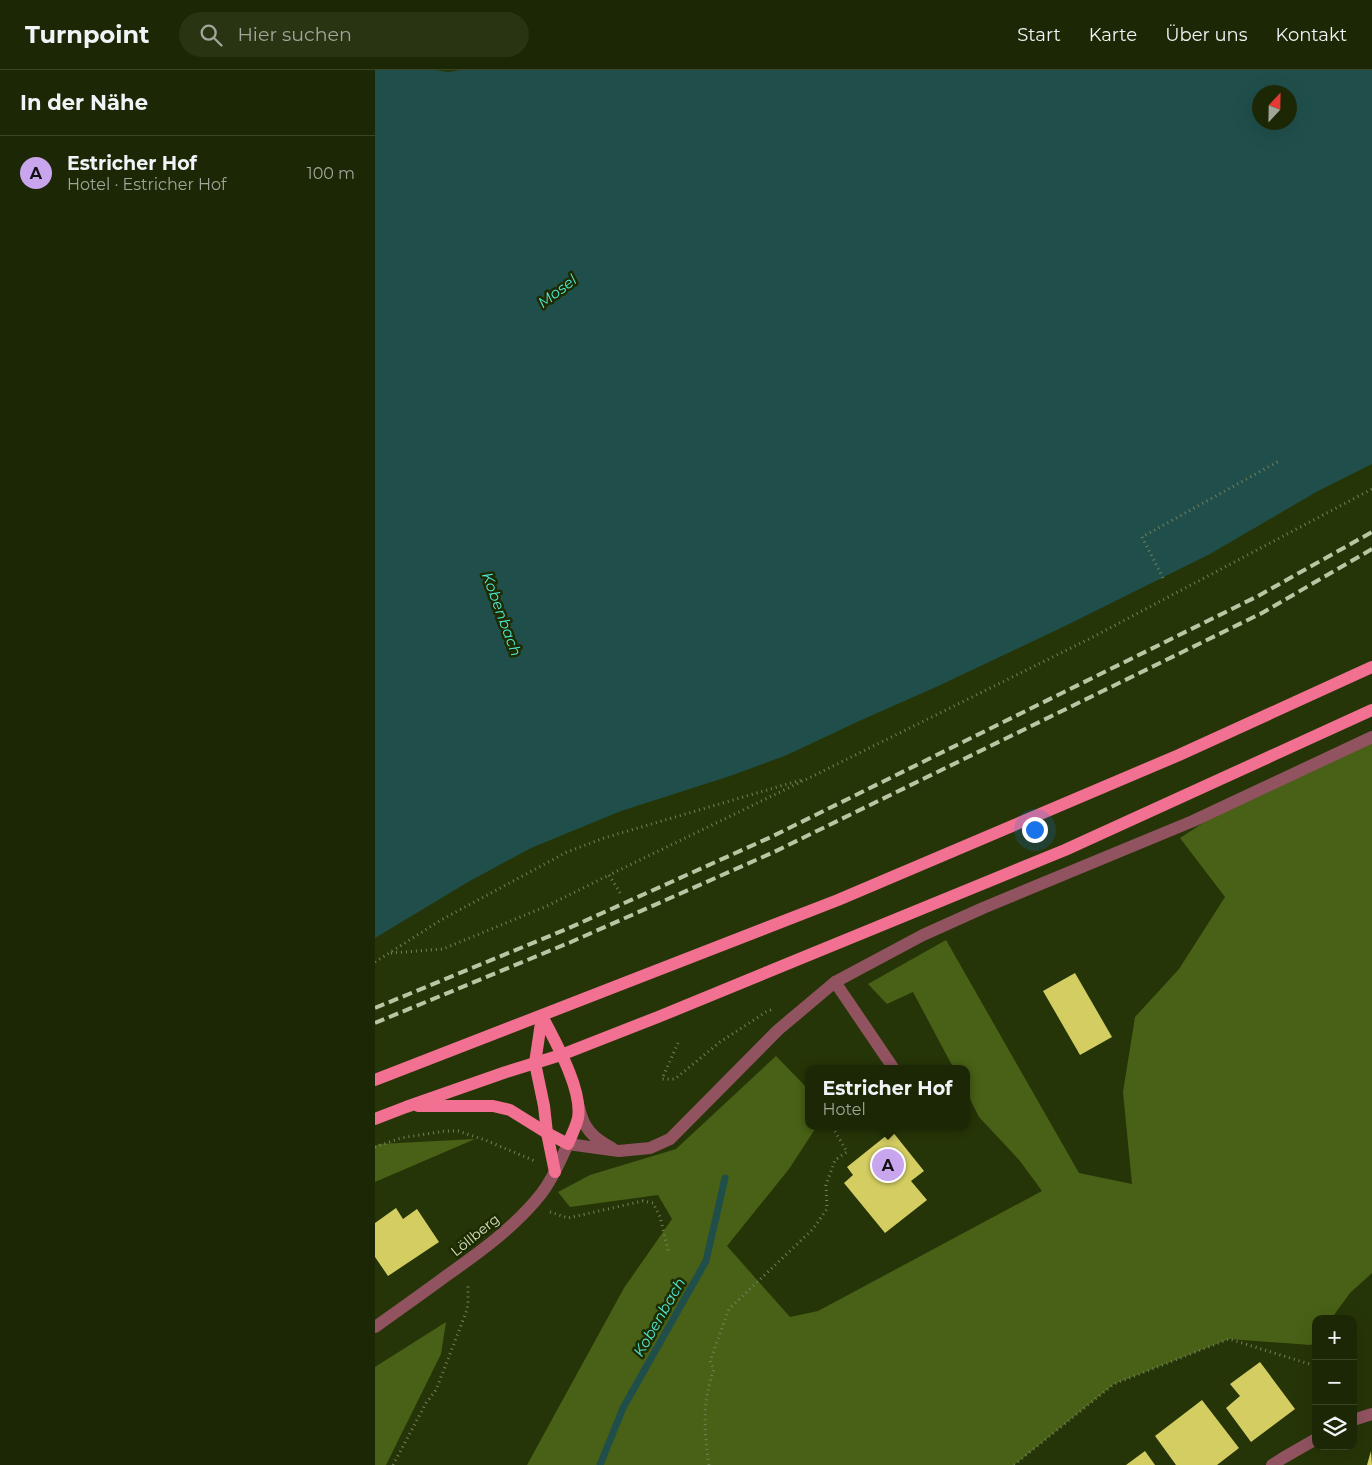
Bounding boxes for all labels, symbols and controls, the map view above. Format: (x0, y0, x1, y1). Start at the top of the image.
search box (179, 12, 529, 57)
text: Turnpoint (25, 20, 149, 49)
icon: search (197, 21, 225, 49)
text: Hier suchen (237, 23, 352, 46)
text: Start (1017, 24, 1061, 46)
text: Karte (1089, 24, 1137, 46)
text: Über uns (1165, 24, 1248, 46)
text: Kontakt (1276, 24, 1347, 46)
north arrow (1252, 85, 1297, 130)
text: In der Nähe (20, 90, 148, 115)
text: Estricher Hof (67, 152, 197, 175)
text: A (30, 164, 42, 183)
text: 100 m (307, 164, 355, 183)
text: Hotel · Estricher Hof (67, 175, 227, 194)
water label: Mosel (534, 270, 580, 312)
water label: Kobenbach (478, 569, 526, 659)
your location (1022, 817, 1048, 843)
popup (805, 1065, 970, 1130)
text: Estricher Hof (823, 1077, 952, 1100)
text: Hotel (823, 1100, 866, 1119)
pin: A (872, 1146, 904, 1184)
street label: Löllberg (447, 1210, 503, 1260)
water label: Kobenbach (629, 1274, 689, 1360)
map controls (1312, 1315, 1357, 1450)
button: + (1312, 1315, 1357, 1360)
button: − (1312, 1360, 1357, 1405)
button: layers (1312, 1405, 1357, 1450)

